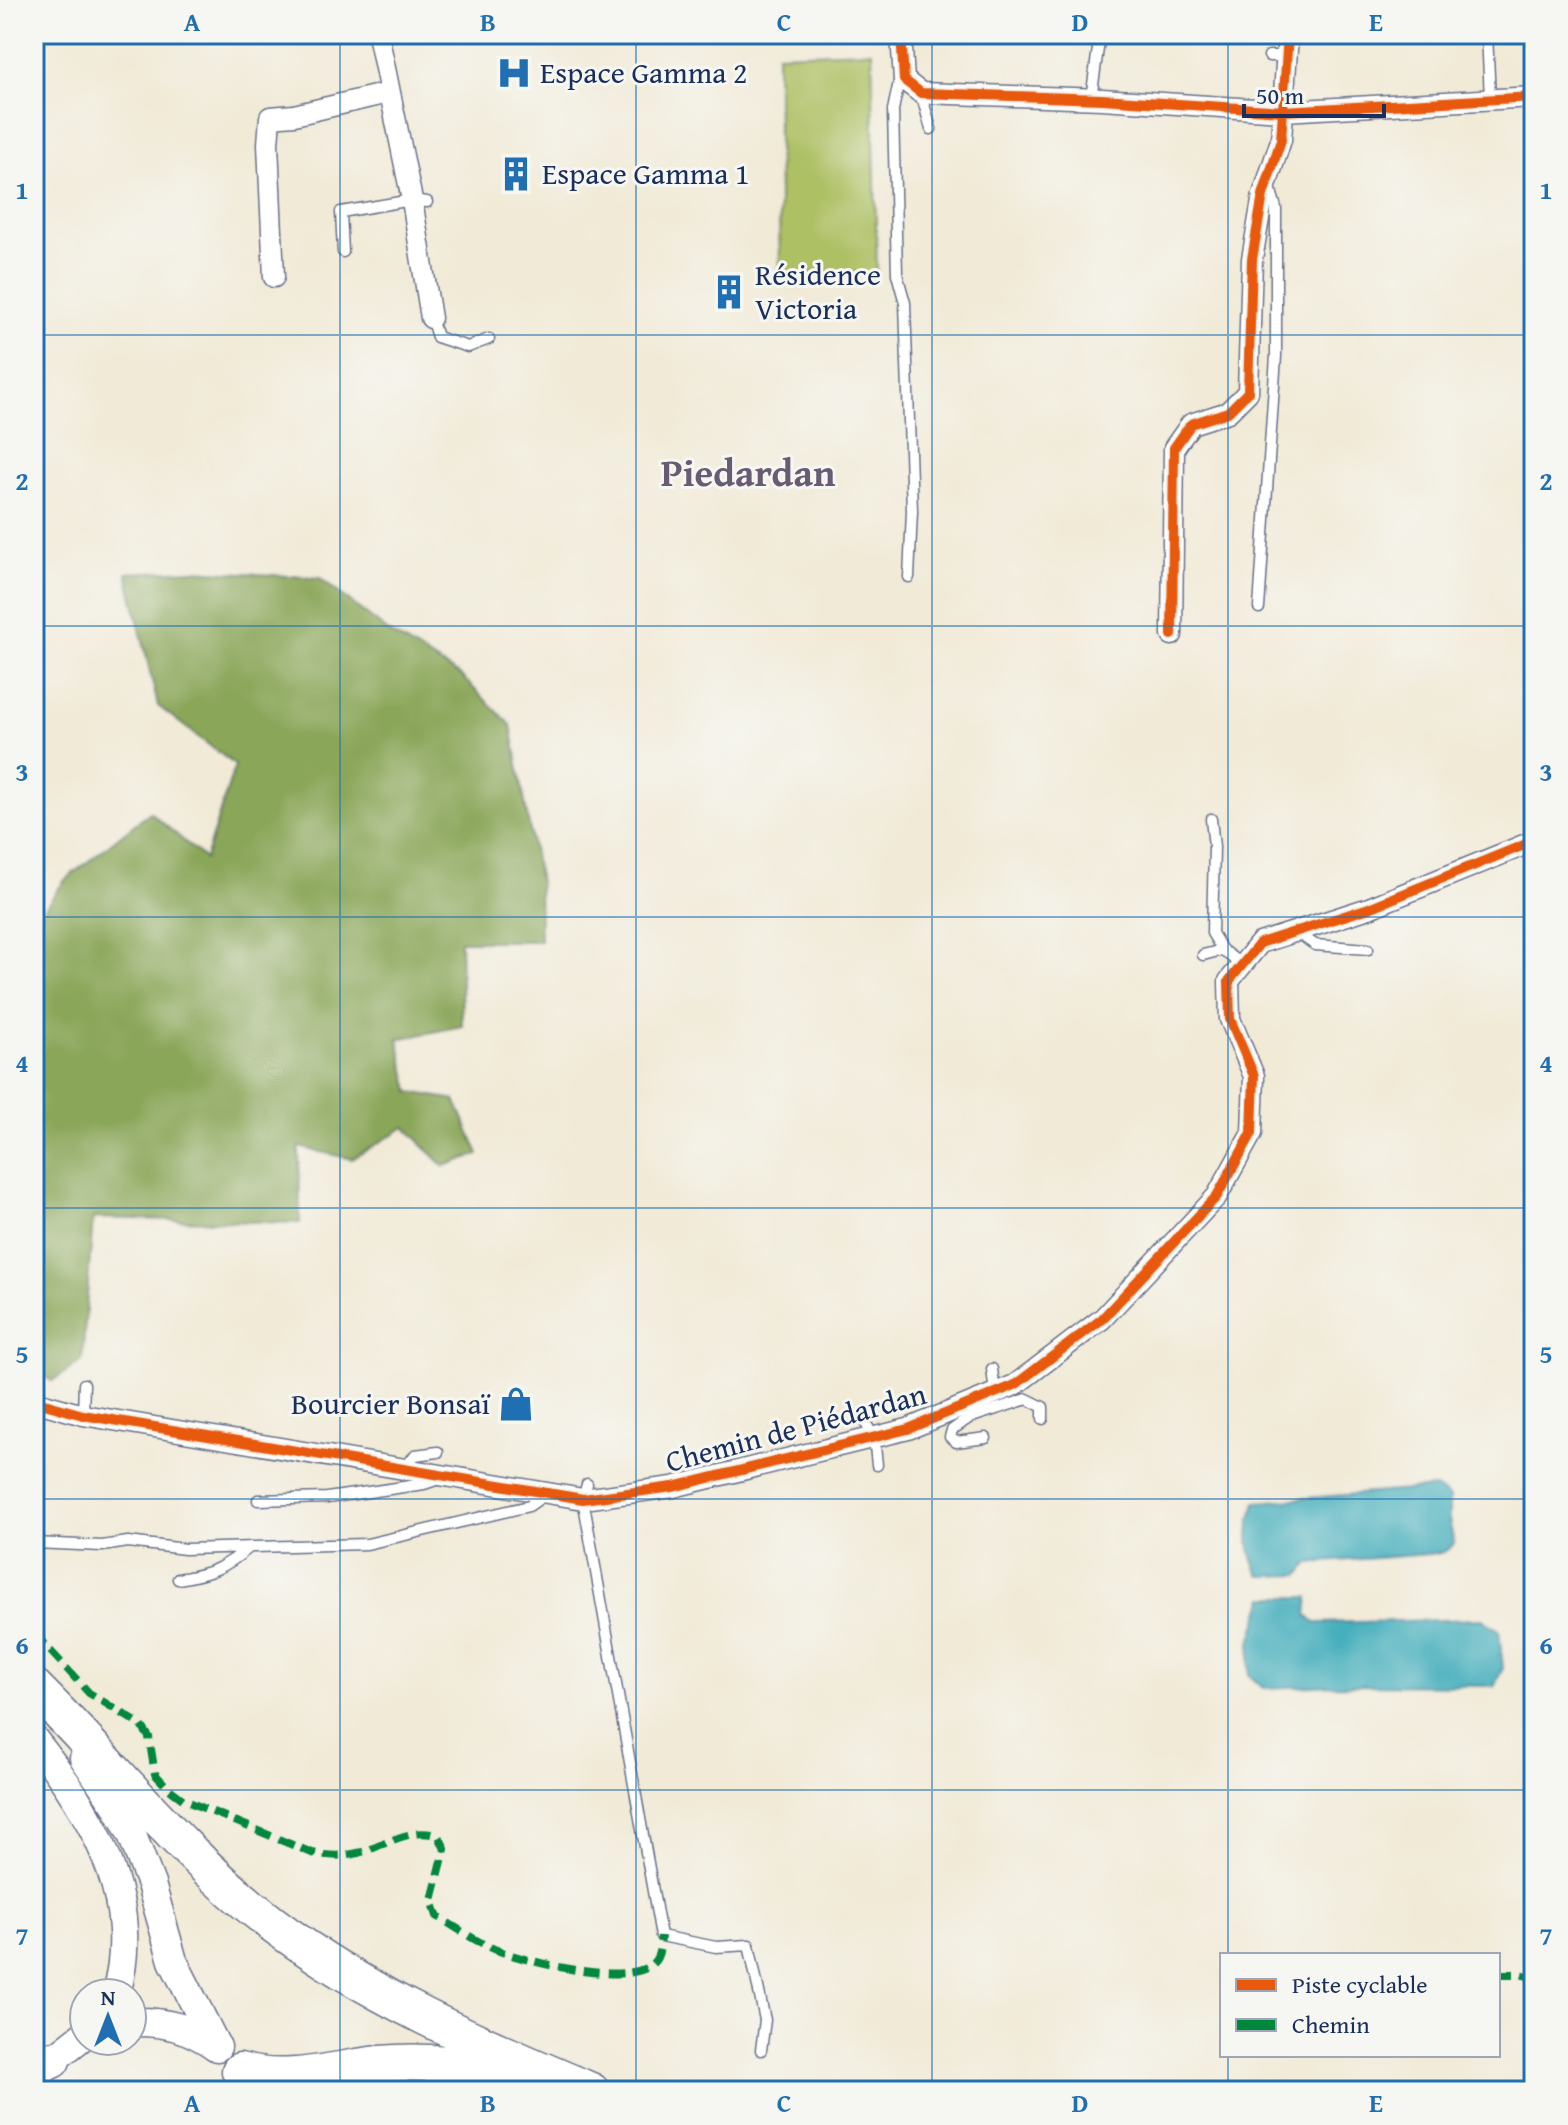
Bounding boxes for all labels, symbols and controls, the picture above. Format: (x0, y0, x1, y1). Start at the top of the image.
text: A (184, 2, 201, 41)
text: B (480, 2, 496, 41)
text: C (777, 2, 791, 41)
text: D (1072, 2, 1088, 41)
text: E (1369, 2, 1383, 41)
place label: Espace Gamma 2 (540, 50, 748, 94)
hospital icon: Espace Gamma 2 (495, 54, 533, 92)
scale bar (1244, 68, 1384, 118)
text: 50 m (1256, 78, 1304, 113)
place label: Espace Gamma 1 (542, 151, 750, 195)
building icon: Espace Gamma 1 (497, 155, 535, 193)
text: 1 (15, 170, 29, 209)
text: 1 (1539, 170, 1553, 209)
place label: Résidence Victoria (755, 252, 881, 330)
building icon: Résidence Victoria (710, 273, 748, 311)
district label: Piedardan (661, 444, 836, 500)
text: 2 (15, 461, 29, 500)
text: 2 (1539, 461, 1553, 500)
text: 3 (15, 752, 29, 791)
text: 3 (1539, 752, 1553, 791)
text: 4 (15, 1043, 29, 1082)
text: 4 (1539, 1043, 1553, 1082)
text: 5 (15, 1334, 29, 1373)
text: 5 (1539, 1334, 1553, 1373)
street label: Chemin de Piédardan (660, 1371, 931, 1483)
place label: Bourcier Bonsaï (291, 1381, 491, 1425)
shop icon: Bourcier Bonsaï (497, 1385, 535, 1423)
text: 6 (15, 1625, 29, 1664)
text: 6 (1539, 1625, 1553, 1664)
text: 7 (15, 1916, 29, 1955)
text: 7 (1539, 1916, 1553, 1955)
legend (1220, 1953, 1500, 2057)
text: Piste cyclable (1292, 1967, 1428, 2002)
north arrow (68, 1977, 148, 2057)
text: N (101, 1981, 116, 2013)
text: Chemin (1292, 2007, 1370, 2042)
text: A (184, 2083, 201, 2122)
text: B (480, 2083, 496, 2122)
text: C (777, 2083, 791, 2122)
text: D (1072, 2083, 1088, 2122)
text: E (1369, 2083, 1383, 2122)

